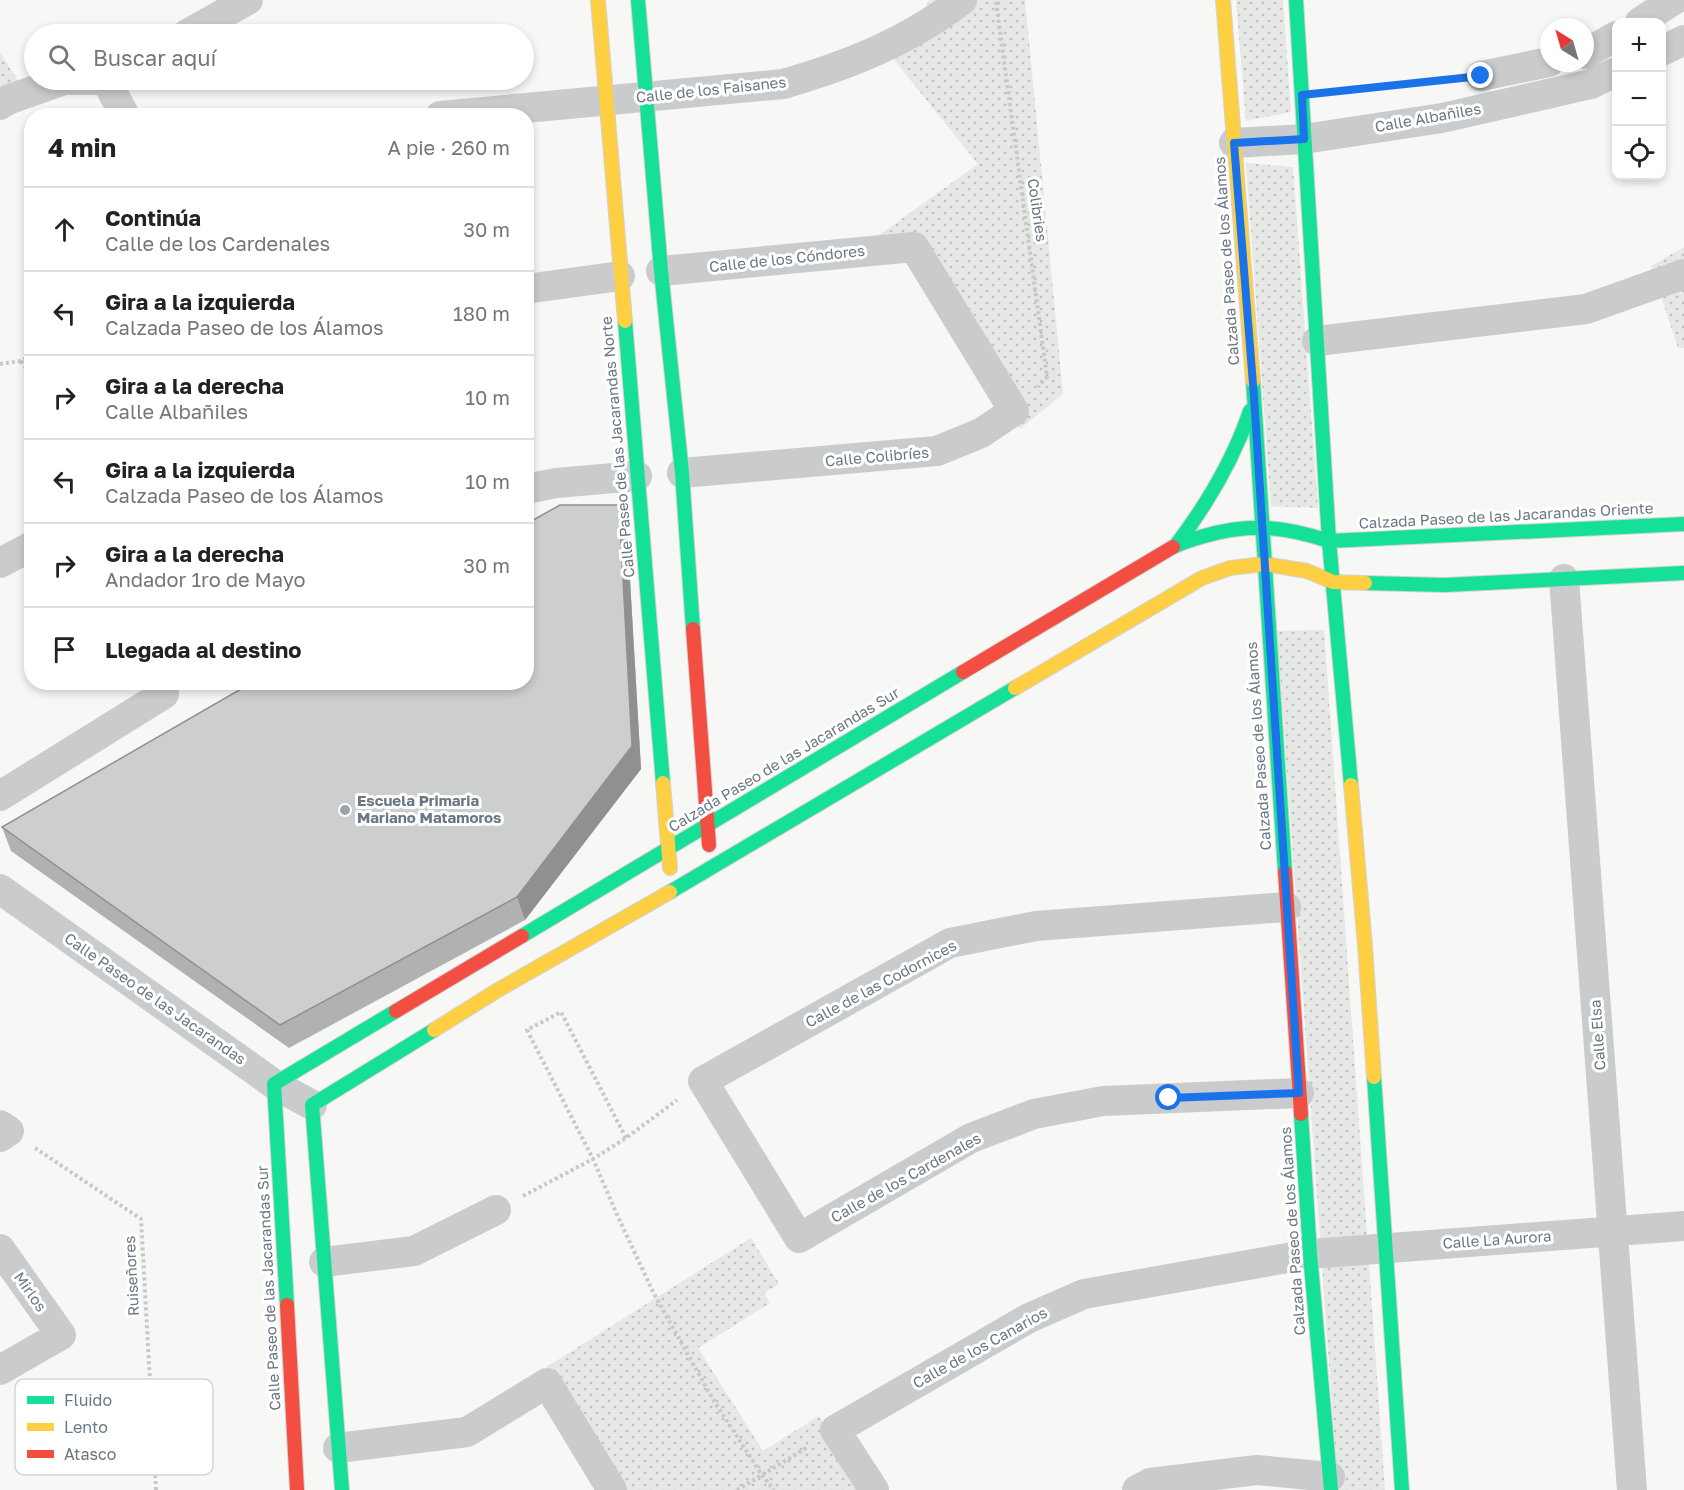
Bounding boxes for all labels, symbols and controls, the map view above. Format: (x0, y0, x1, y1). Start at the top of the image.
north arrow (1540, 18, 1594, 72)
map controls (1612, 18, 1666, 180)
button: + (1612, 18, 1666, 72)
search box (24, 24, 534, 90)
icon: search (45, 41, 78, 74)
text: Buscar aquí (93, 44, 216, 71)
route end (1467, 62, 1493, 88)
street label: Calle de los Faisanes (635, 72, 787, 106)
button: − (1612, 72, 1666, 126)
street label: Calle Albañiles (1373, 99, 1482, 135)
button: locate (1612, 126, 1666, 180)
text: 4 min (48, 132, 116, 163)
text: A pie · 260 m (388, 135, 510, 159)
street label: Calzada Paseo de los Álamos (1210, 156, 1242, 366)
street label: Colibries (1025, 177, 1051, 243)
text: Continúa (105, 204, 201, 231)
icon: ahead (48, 213, 81, 246)
text: 30 m (463, 217, 510, 241)
text: Calle de los Cardenales (105, 231, 330, 255)
street label: Calle de los Cóndores (708, 241, 866, 275)
text: Gira a la izquierda (105, 288, 295, 315)
icon: left (48, 297, 81, 330)
text: 180 m (453, 301, 510, 325)
text: Calzada Paseo de los Álamos (105, 315, 384, 339)
street label: Calle Paseo de las Jacarandas Norte (597, 315, 637, 579)
text: Gira a la derecha (105, 372, 284, 399)
icon: right (48, 381, 81, 414)
text: 10 m (465, 385, 510, 409)
text: Calle Albañiles (105, 399, 248, 423)
street label: Calle Colibríes (824, 442, 930, 470)
text: Gira a la izquierda (105, 456, 295, 483)
icon: left (48, 465, 81, 498)
text: 10 m (465, 469, 510, 493)
text: Calzada Paseo de los Álamos (105, 483, 384, 507)
street label: Calzada Paseo de las Jacarandas Oriente (1358, 498, 1654, 532)
text: Gira a la derecha (105, 540, 284, 567)
icon: right (48, 549, 81, 582)
text: 30 m (463, 553, 510, 577)
text: Andador 1ro de Mayo (105, 567, 306, 591)
icon: arrive (48, 633, 81, 666)
text: Llegada al destino (105, 636, 302, 663)
street label: Calzada Paseo de los Álamos (1242, 641, 1274, 851)
street label: Calzada Paseo de las Jacarandas Sur (665, 683, 902, 835)
place label: Escuela Primaria Mariano Matamoros (357, 791, 501, 826)
marker: Escuela Primaria Mariano Matamoros (338, 803, 352, 817)
street label: Calle Paseo de las Jacarandas (61, 928, 250, 1068)
street label: Calle de las Codornices (802, 936, 959, 1031)
street label: Calle Elsa (1586, 999, 1608, 1071)
route start (1155, 1084, 1181, 1110)
street label: Calzada Paseo de los Álamos (1276, 1126, 1308, 1336)
street label: Calle de los Cardenales (827, 1128, 984, 1226)
street label: Calle Paseo de las Jacarandas Sur (253, 1165, 283, 1411)
street label: Calle La Aurora (1442, 1226, 1552, 1252)
street label: Ruiseñores (120, 1235, 142, 1317)
street label: Mirlos (11, 1268, 51, 1315)
street label: Calle de los Canarios (909, 1303, 1050, 1392)
legend (15, 1379, 213, 1475)
text: Fluido (64, 1390, 112, 1410)
text: Lento (64, 1417, 108, 1437)
text: Atasco (64, 1444, 116, 1464)

